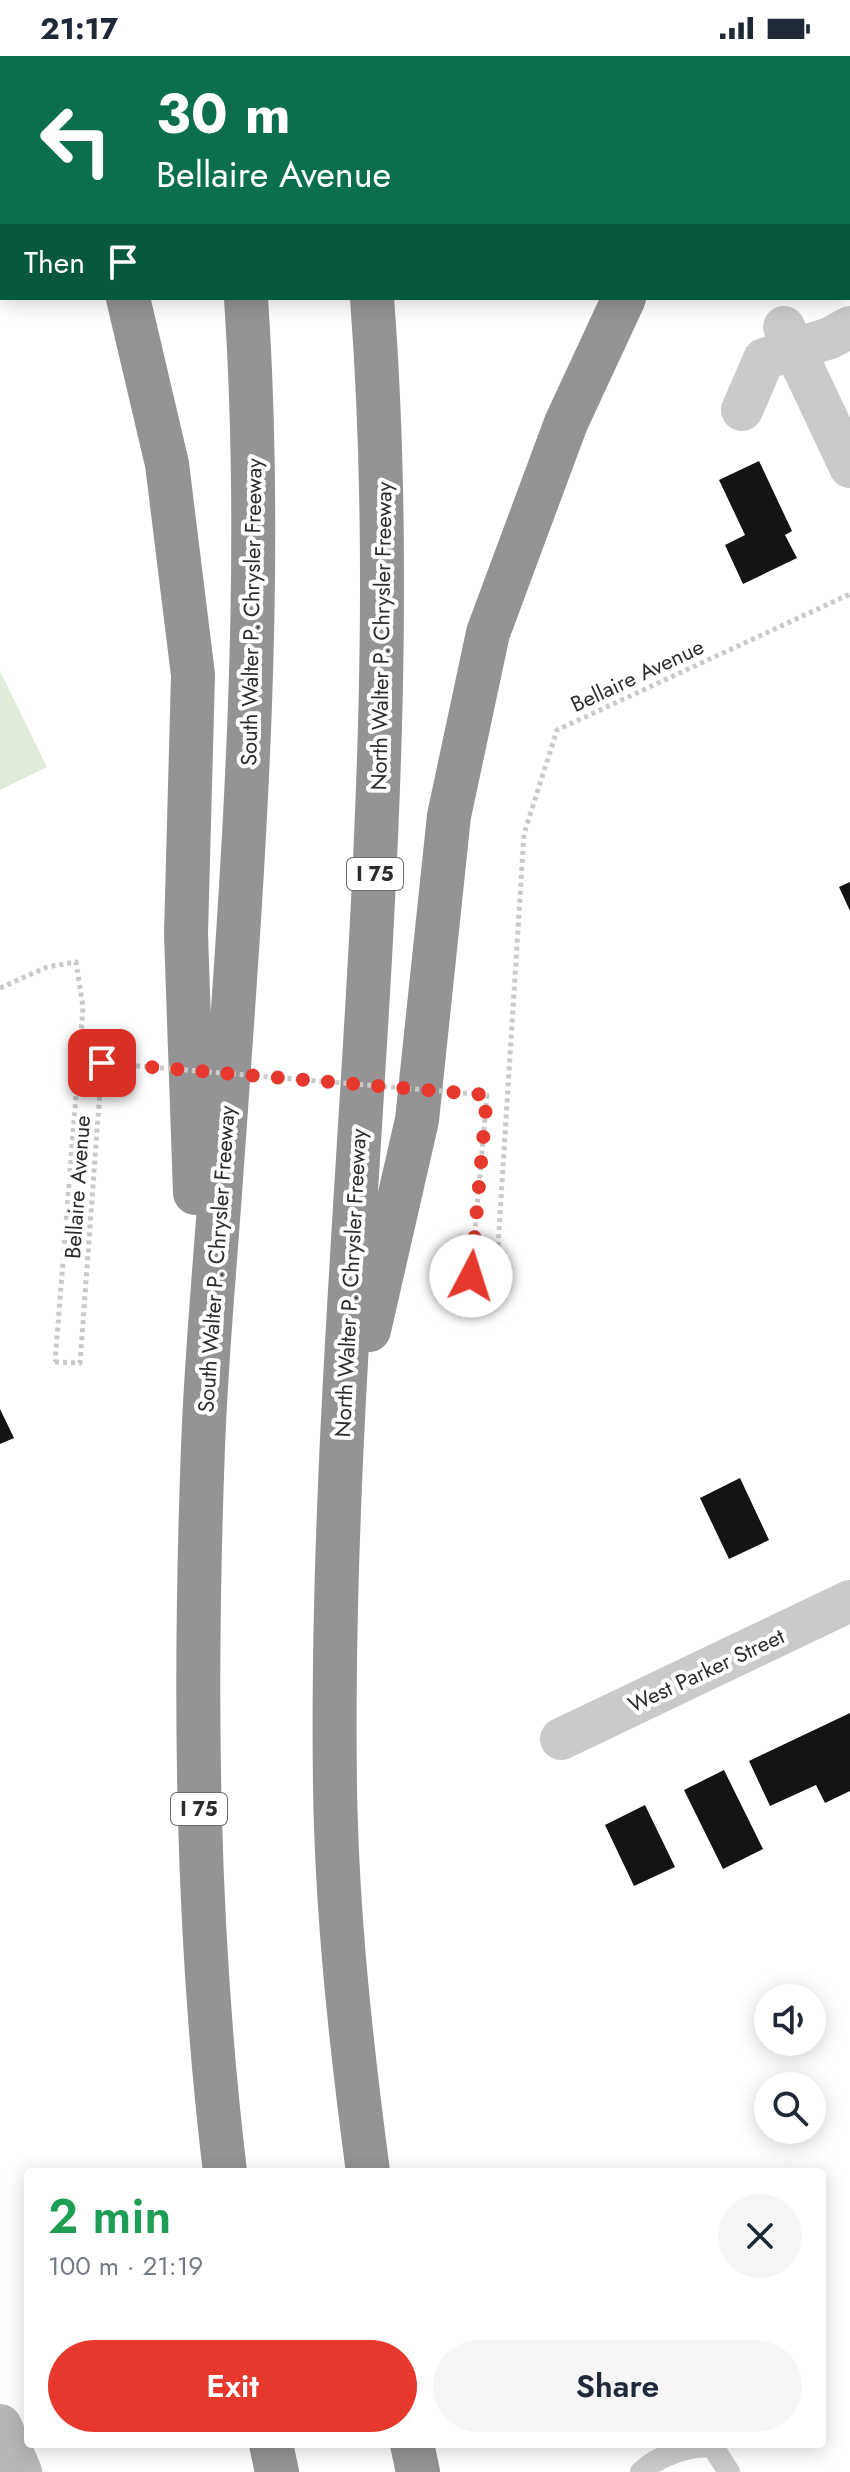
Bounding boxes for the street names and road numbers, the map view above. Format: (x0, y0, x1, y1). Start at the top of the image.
street label: South Walter P. Chrysler Freeway (232, 457, 270, 766)
street label: North Walter P. Chrysler Freeway (362, 481, 400, 791)
street label: Bellaire Avenue (565, 630, 709, 720)
road number: I 75 (347, 858, 403, 890)
street label: South Walter P. Chrysler Freeway (189, 1104, 243, 1414)
street label: Bellaire Avenue (56, 1114, 98, 1260)
street label: North Walter P. Chrysler Freeway (326, 1128, 374, 1438)
street label: West Parker Street (623, 1619, 790, 1720)
road number: I 75 (171, 1793, 227, 1825)

